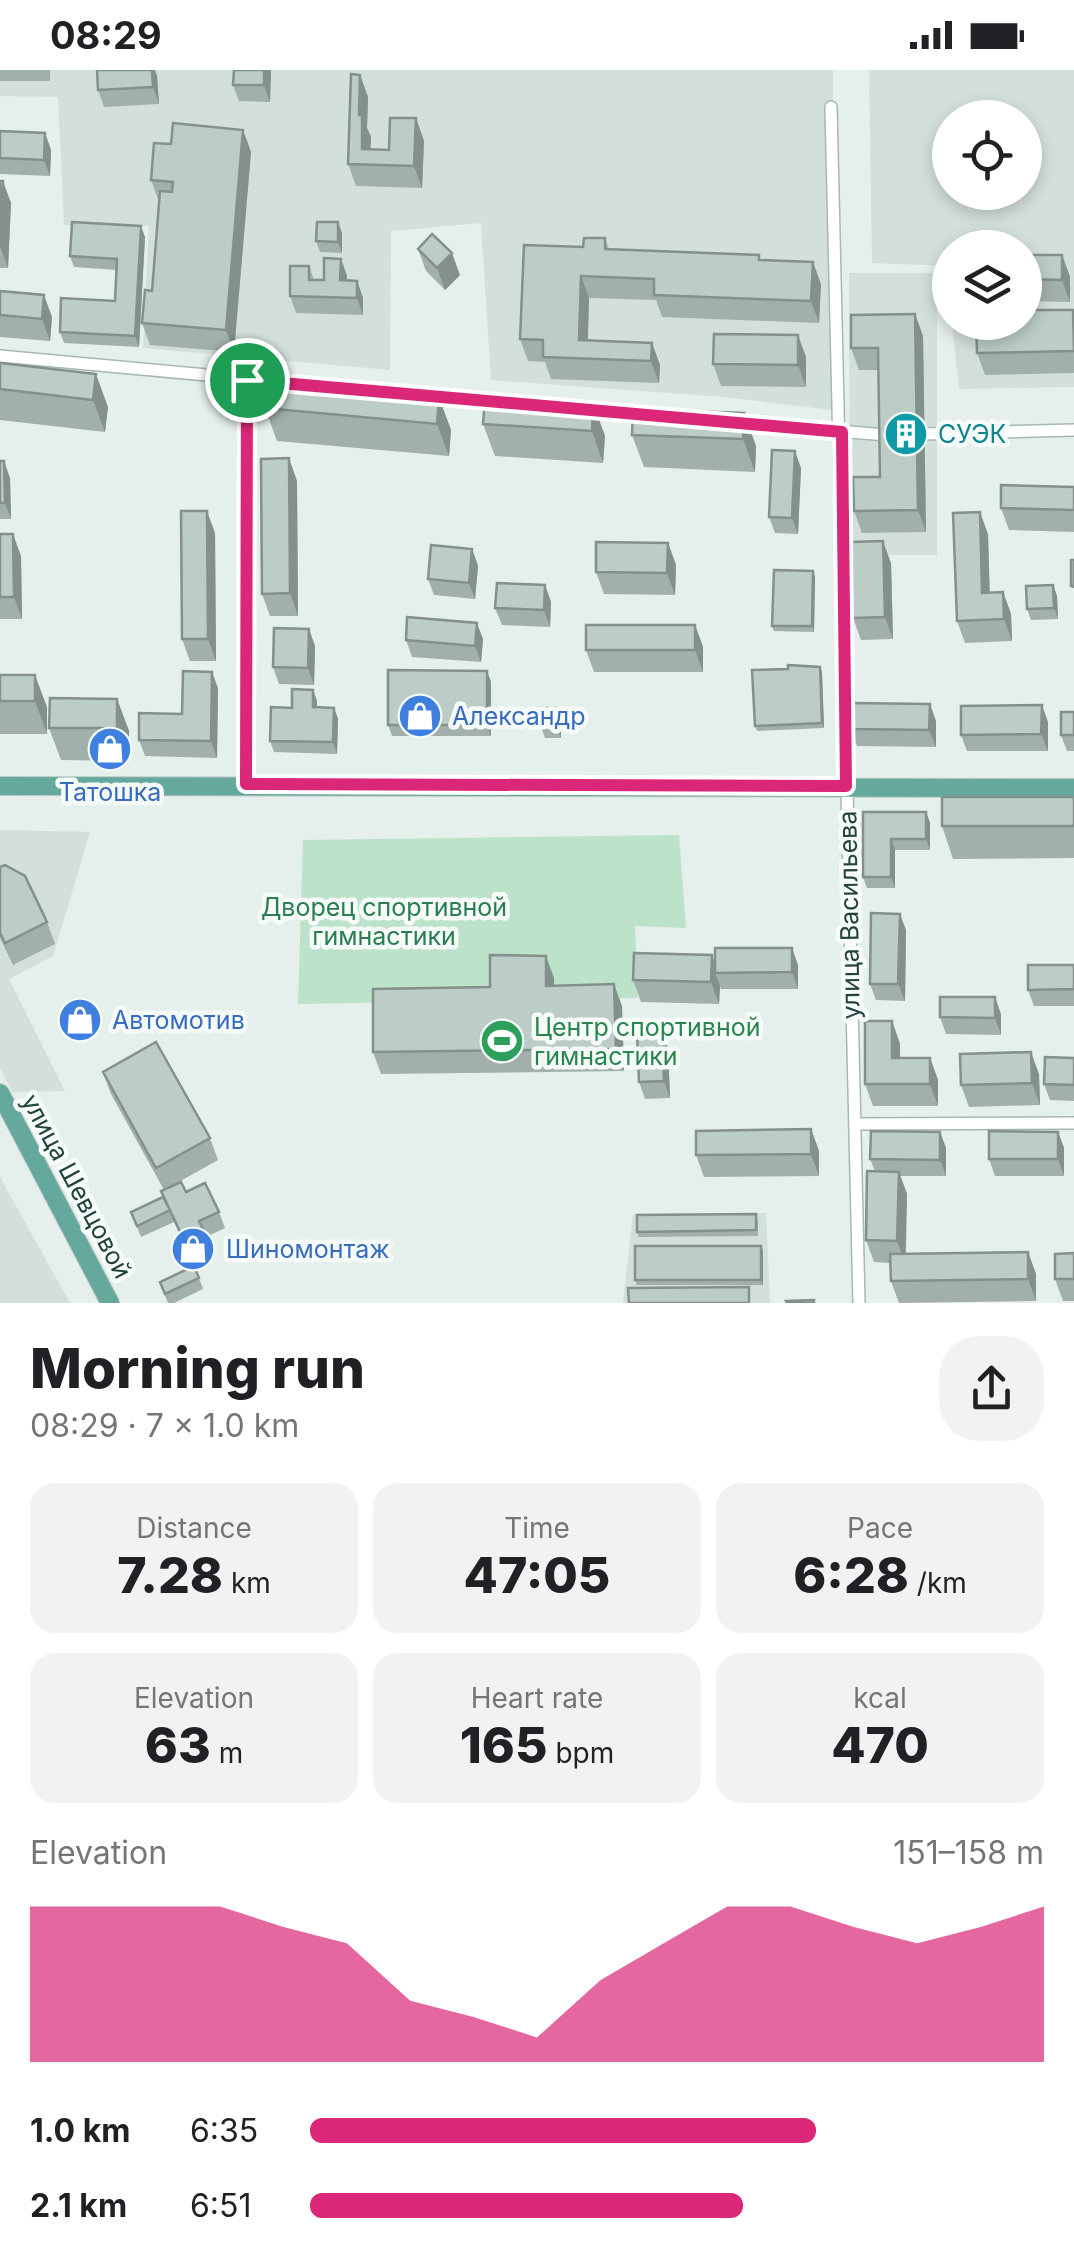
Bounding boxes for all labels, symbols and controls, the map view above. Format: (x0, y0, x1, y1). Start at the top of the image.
text: 08:29 (50, 12, 162, 58)
map controls (932, 100, 1042, 340)
button: locate (932, 100, 1042, 210)
button: layers (932, 230, 1042, 340)
pin (205, 338, 290, 423)
icon: arrive (220, 353, 275, 408)
building icon: СУЭК (883, 411, 929, 457)
place label: СУЭК (938, 419, 1006, 449)
shop icon: Александр (397, 693, 443, 739)
place label: Александр (452, 701, 586, 731)
shop icon: Татошка (87, 726, 133, 772)
place label: Татошка (59, 777, 161, 807)
street label: улица Васильева (832, 810, 866, 1020)
park label: Дворец спортивной гимнастики (261, 892, 507, 951)
shop icon: Автомотив (57, 997, 103, 1043)
place label: Автомотив (112, 1005, 245, 1035)
place label: Центр спортивной гимнастики (534, 1012, 761, 1071)
sports icon: Центр спортивной гимнастики (479, 1018, 525, 1064)
street label: улица Шевцовой (16, 1089, 138, 1283)
shop icon: Шиномонтаж (170, 1226, 216, 1272)
place label: Шиномонтаж (226, 1234, 389, 1264)
text: Morning run (30, 1335, 365, 1401)
button: share (939, 1336, 1044, 1441)
text: 08:29 · 7 × 1.0 km (30, 1406, 299, 1445)
text: Distance (136, 1511, 252, 1545)
text: Time (504, 1511, 570, 1545)
text: Pace (847, 1511, 913, 1545)
text: 7.28 (117, 1545, 223, 1605)
text: 47:05 (464, 1545, 610, 1605)
text: 6:28 (793, 1545, 909, 1605)
text: km (223, 1566, 271, 1600)
text: /km (909, 1566, 967, 1600)
text: Elevation (134, 1681, 254, 1715)
text: Heart rate (471, 1681, 603, 1715)
text: kcal (853, 1681, 907, 1715)
text: 63 (145, 1715, 211, 1775)
text: 165 (460, 1715, 548, 1775)
text: 470 (831, 1715, 929, 1775)
text: m (211, 1736, 243, 1770)
text: bpm (548, 1736, 614, 1770)
text: Elevation (30, 1833, 167, 1872)
text: 151–158 m (893, 1833, 1044, 1872)
text: 1.0 km (30, 2111, 130, 2150)
text: 6:35 (190, 2111, 258, 2150)
text: 2.1 km (30, 2186, 127, 2225)
text: 6:51 (190, 2186, 252, 2225)

